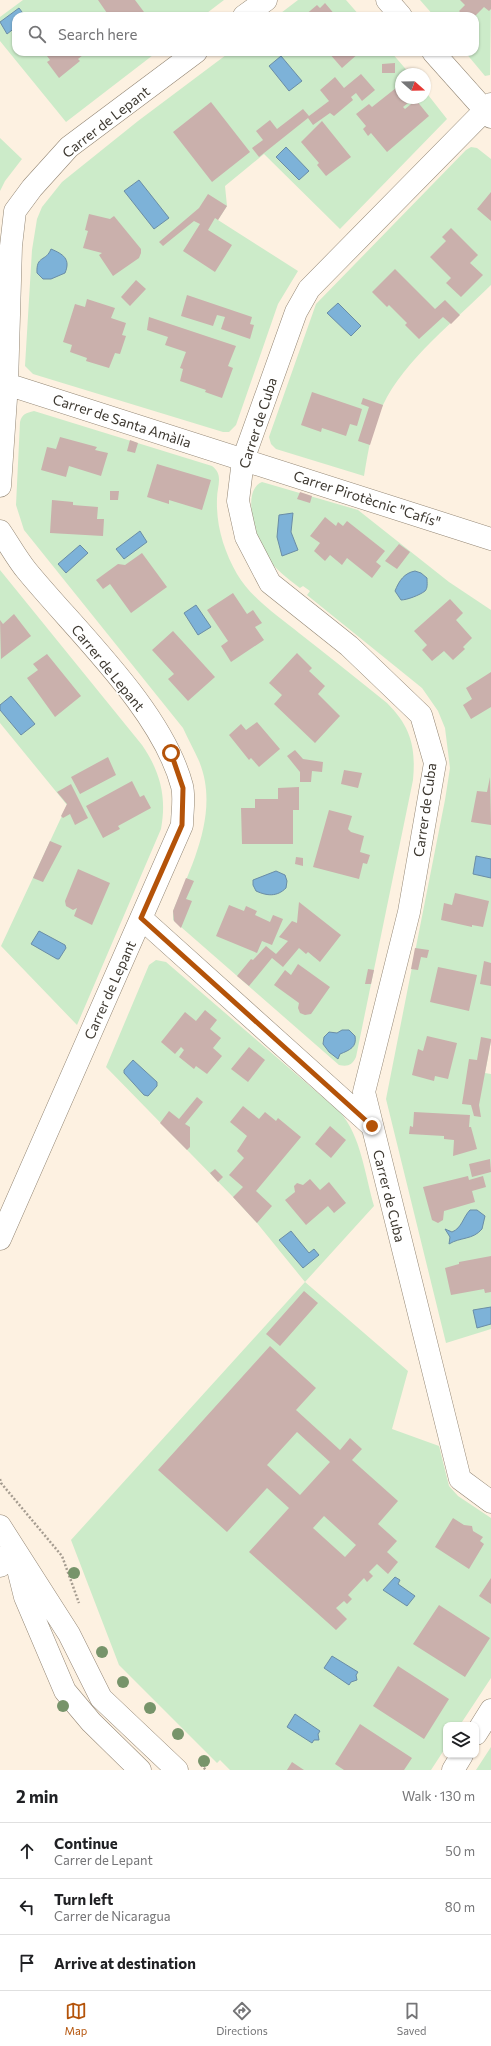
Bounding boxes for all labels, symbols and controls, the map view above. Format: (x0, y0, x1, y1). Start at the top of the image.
search box (12, 12, 479, 56)
icon: search (26, 23, 48, 45)
text: Search here (58, 25, 137, 43)
north arrow (395, 68, 431, 104)
street label: Carrer de Lepant (59, 82, 153, 161)
street label: Carrer de Cuba (235, 375, 280, 470)
street label: Carrer de Santa Amàlia (51, 390, 194, 451)
street label: Carrer Pirotècnic "Cafís" (292, 467, 443, 530)
street label: Carrer de Lepant (68, 621, 149, 715)
route start (162, 744, 180, 762)
street label: Carrer de Cuba (409, 762, 440, 858)
street label: Carrer de Lepant (80, 937, 139, 1042)
route end (363, 1117, 381, 1135)
street label: Carrer de Cuba (370, 1148, 409, 1244)
map controls (443, 1722, 479, 1758)
button: layers (443, 1722, 479, 1758)
text: 2 min (16, 1786, 58, 1807)
text: Walk · 130 m (402, 1788, 475, 1804)
text: Continue (54, 1834, 118, 1852)
icon: ahead (16, 1840, 38, 1862)
text: 50 m (445, 1843, 475, 1859)
text: Carrer de Lepant (54, 1852, 153, 1868)
text: Turn left (54, 1890, 113, 1908)
icon: left (16, 1896, 38, 1918)
text: 80 m (445, 1899, 475, 1915)
text: Carrer de Nicaragua (54, 1908, 171, 1924)
icon: arrive (16, 1952, 38, 1974)
text: Arrive at destination (54, 1954, 196, 1972)
tab: Map (65, 2000, 87, 2037)
tab: Directions (216, 2000, 268, 2037)
tab: Saved (397, 2000, 426, 2037)

